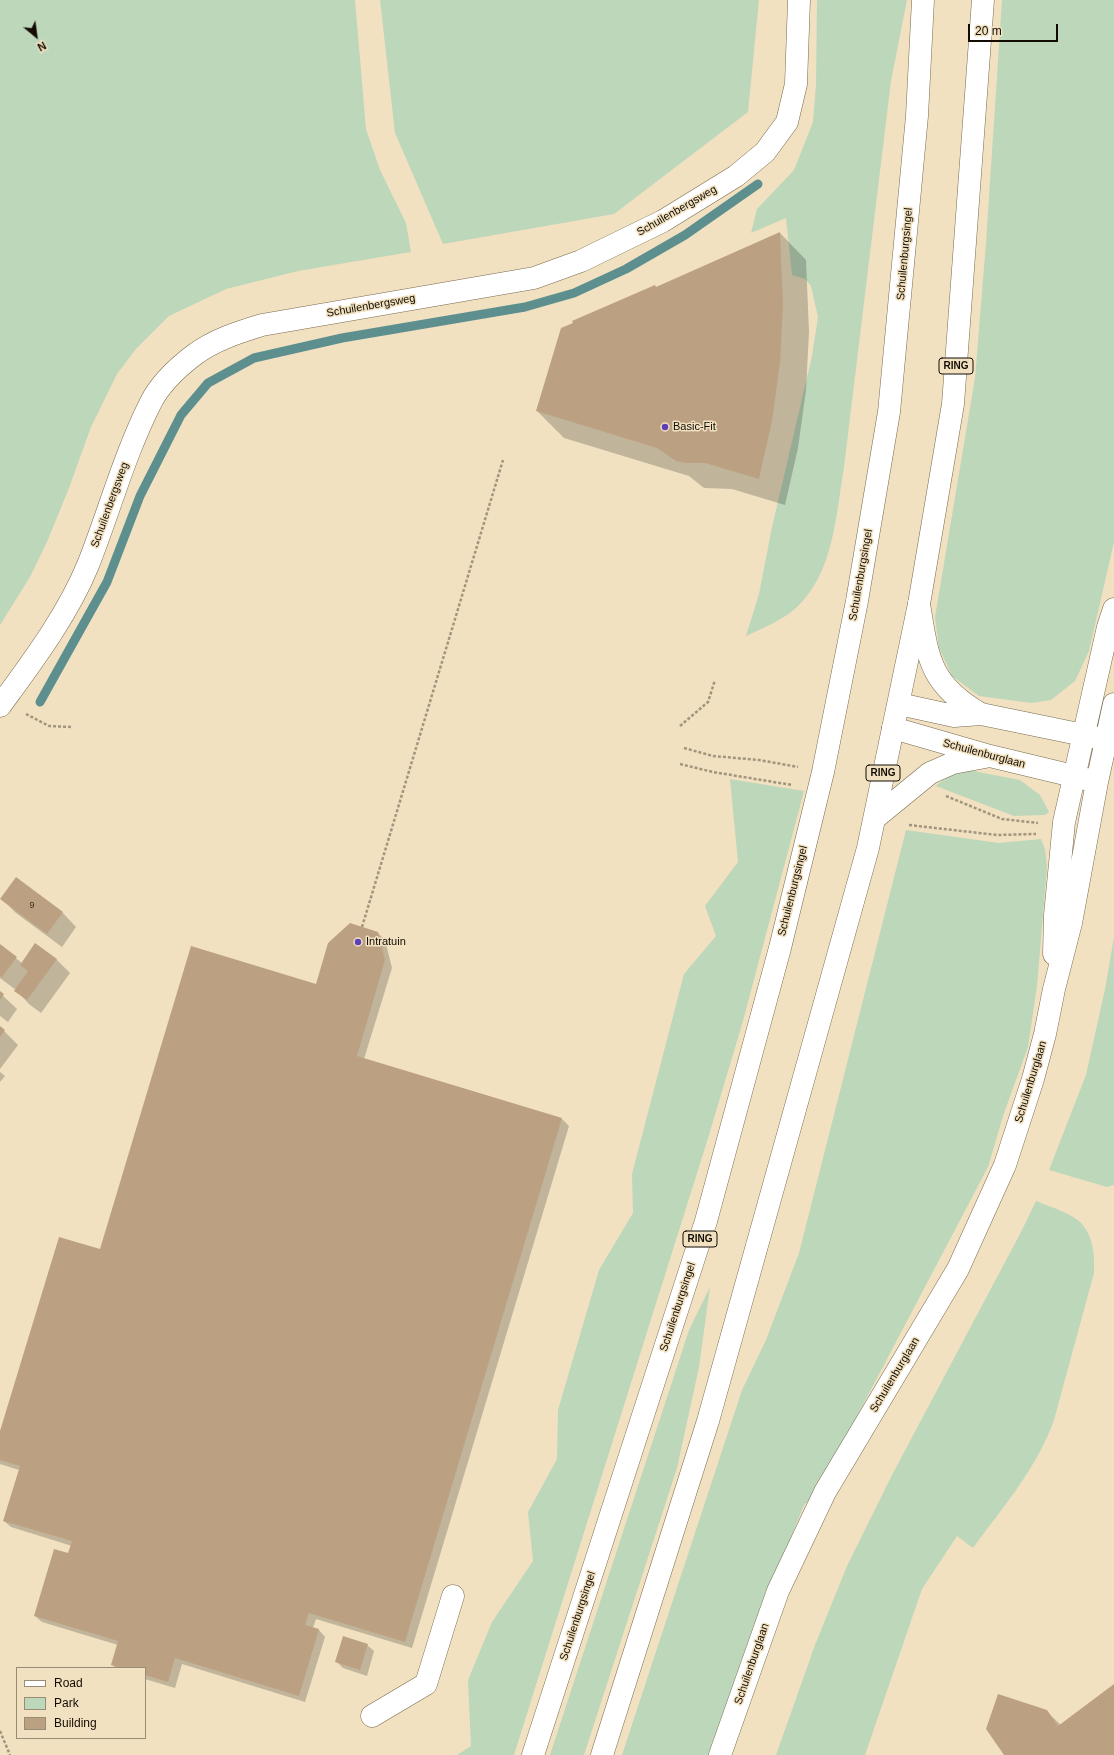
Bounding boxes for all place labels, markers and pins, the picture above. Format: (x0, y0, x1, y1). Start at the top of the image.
place label: Basic-Fit (673, 420, 716, 434)
marker: Basic-Fit (660, 422, 670, 432)
place label: Intratuin (366, 935, 406, 949)
marker: Intratuin (353, 937, 363, 947)

